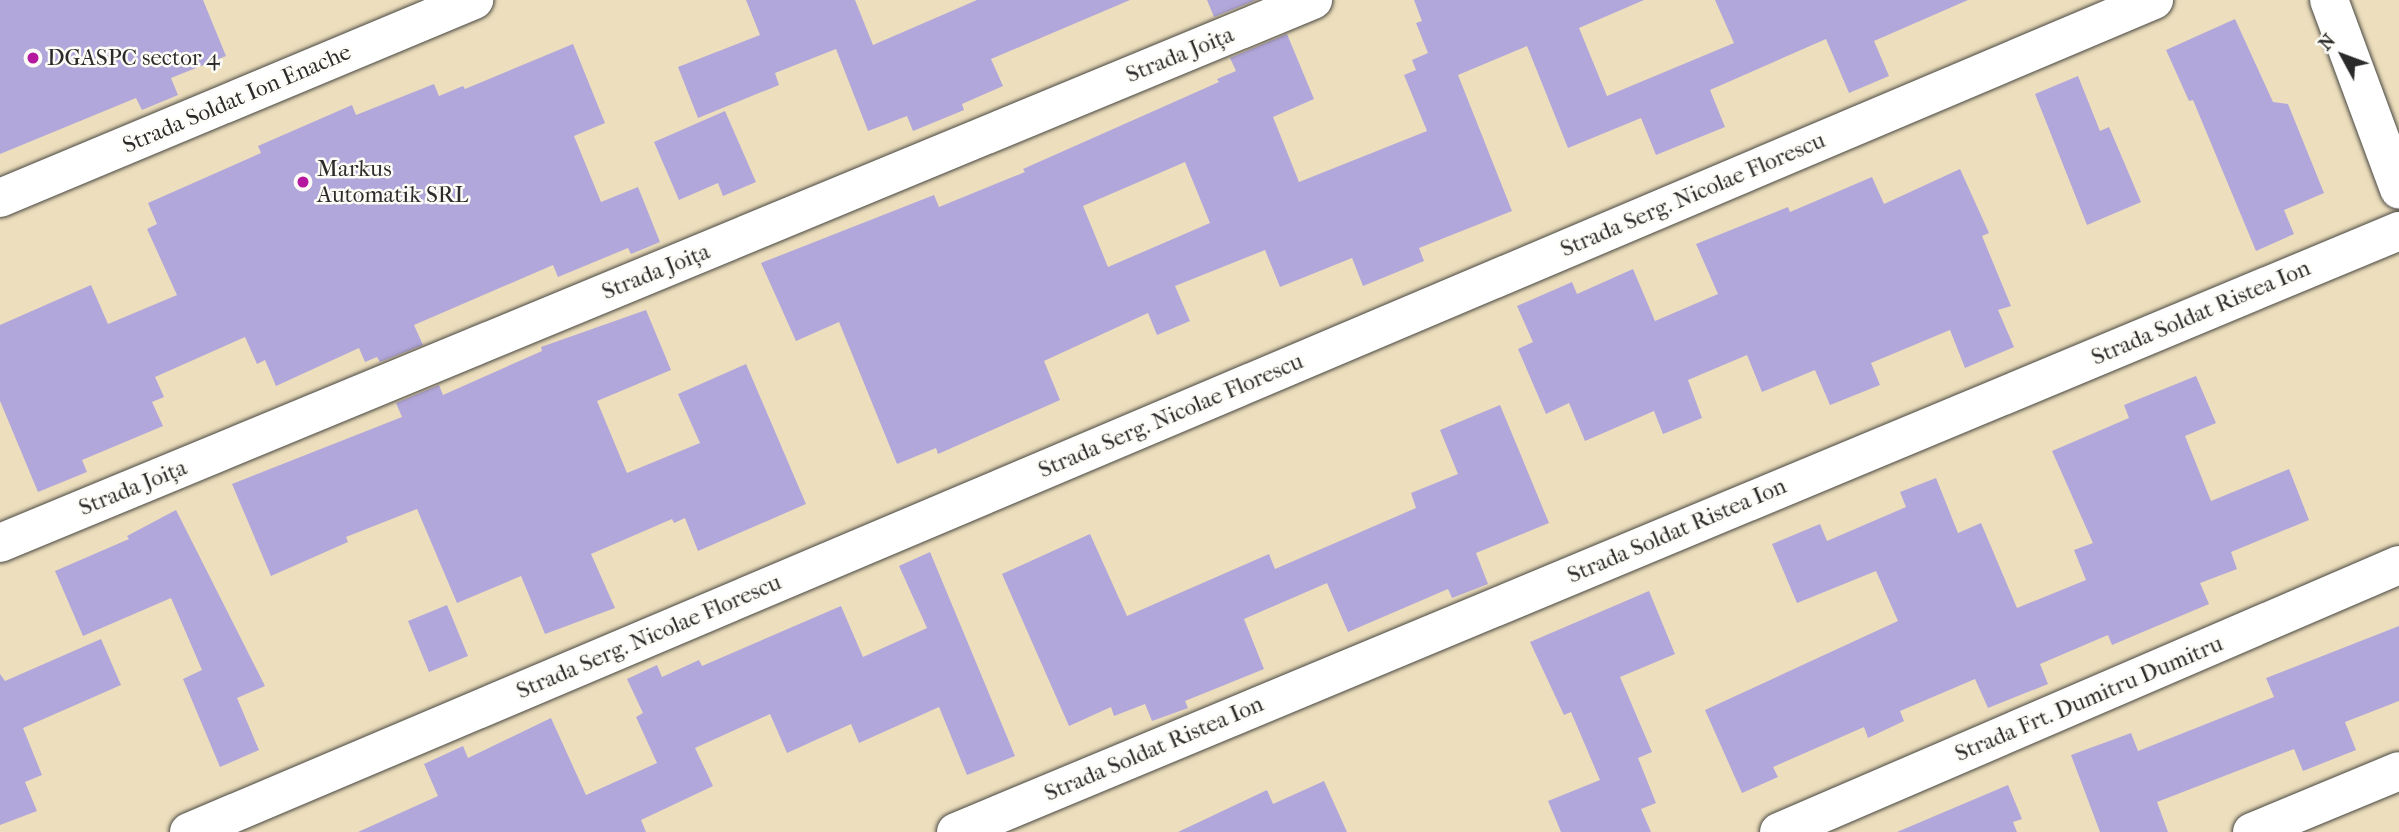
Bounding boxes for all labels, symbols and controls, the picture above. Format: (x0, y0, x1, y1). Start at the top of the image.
street label: Strada Joița (1122, 21, 1238, 89)
north arrow (2308, 21, 2378, 91)
text: N (2314, 30, 2340, 55)
street label: Strada Soldat Ion Enache (119, 38, 355, 160)
place label: DGASPC sector 4 (47, 44, 220, 72)
marker: DGASPC sector 4 (25, 50, 41, 66)
street label: Strada Serg. Nicolae Florescu (1556, 127, 1830, 263)
place label: Markus Automatik SRL (317, 155, 468, 209)
marker: Markus Automatik SRL (295, 174, 311, 190)
street label: Strada Joița (598, 238, 714, 306)
street label: Strada Soldat Ristea Ion (2087, 254, 2315, 372)
street label: Strada Serg. Nicolae Florescu (1034, 348, 1308, 484)
street label: Strada Joița (75, 454, 191, 522)
street label: Strada Soldat Ristea Ion (1563, 472, 1791, 590)
street label: Strada Serg. Nicolae Florescu (512, 569, 786, 705)
street label: Strada Frt. Dumitru Dumitru (1951, 630, 2227, 768)
street label: Strada Soldat Ristea Ion (1040, 690, 1268, 808)

